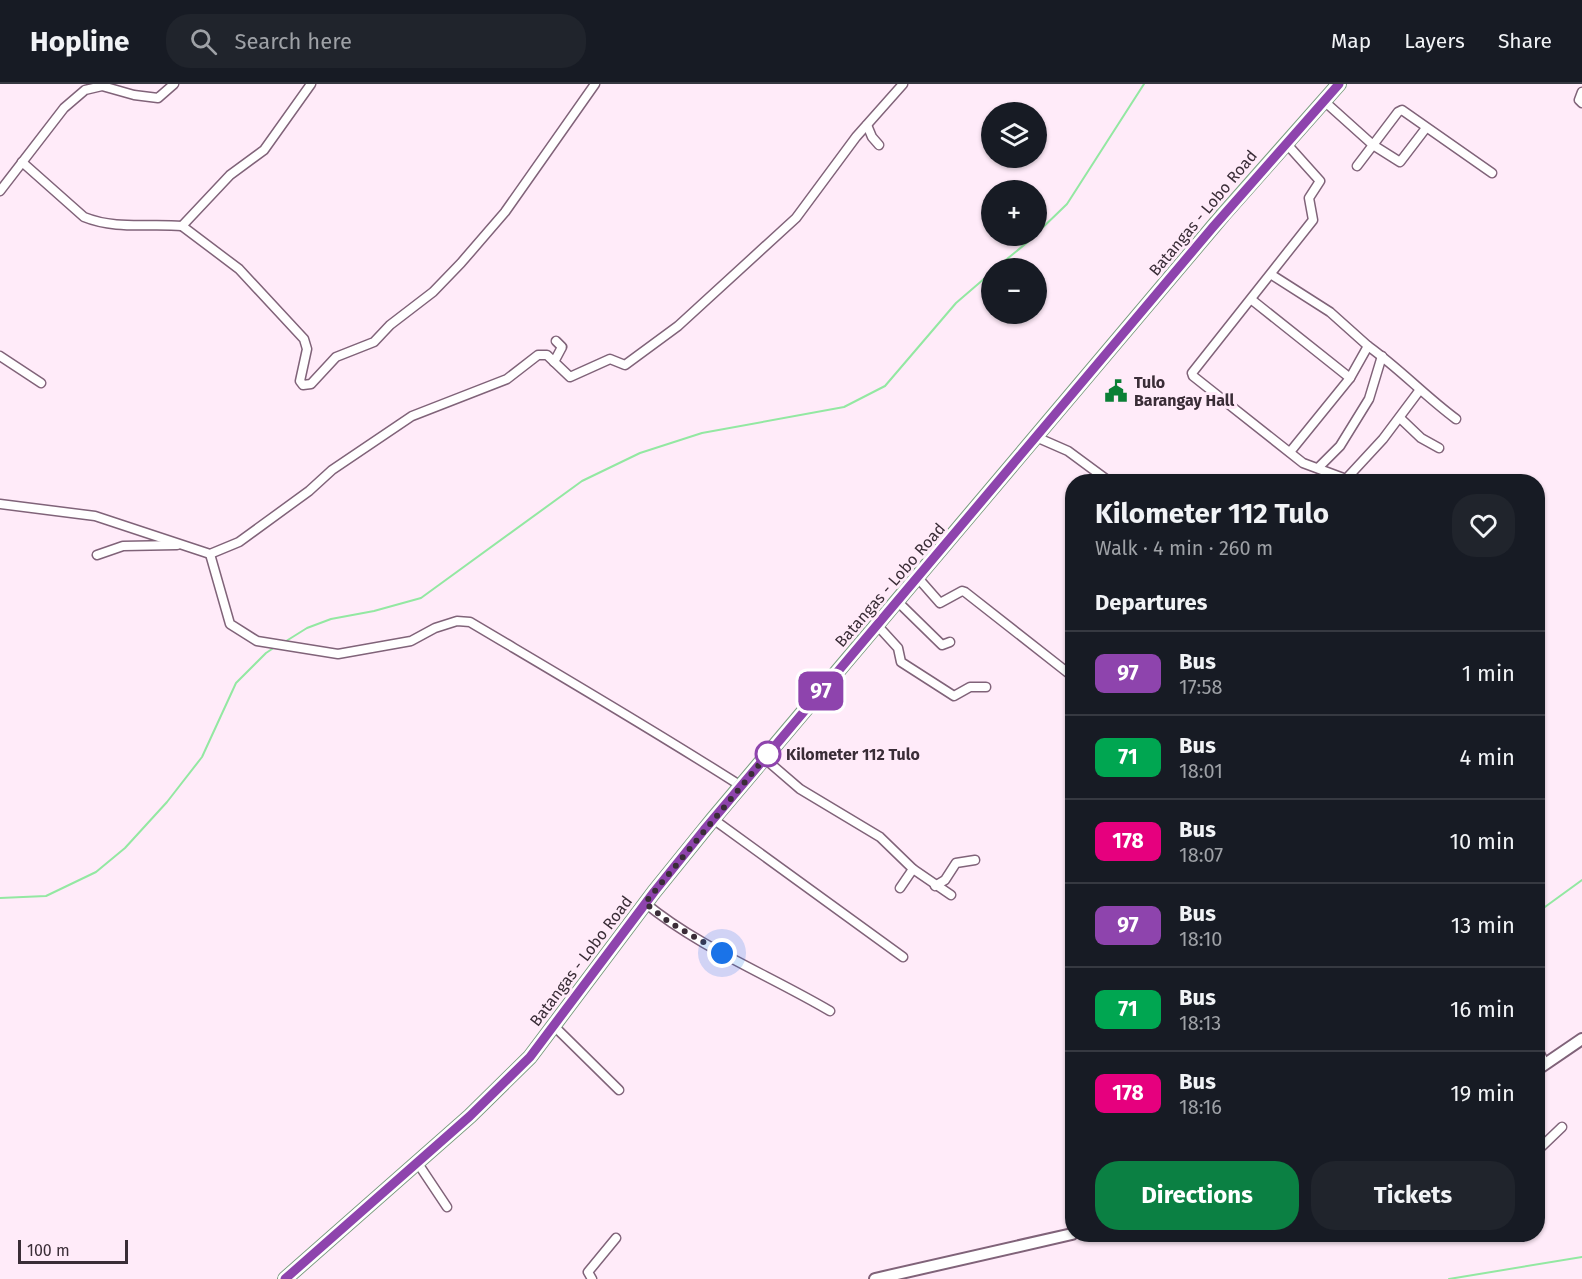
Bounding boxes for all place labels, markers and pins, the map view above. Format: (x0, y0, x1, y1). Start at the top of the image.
place label: Tulo Barangay Hall (1134, 373, 1235, 410)
public building icon: Tulo Barangay Hall (1103, 378, 1129, 404)
marker: Kilometer 112 Tulo (755, 741, 781, 767)
place label: Kilometer 112 Tulo (786, 745, 920, 764)

